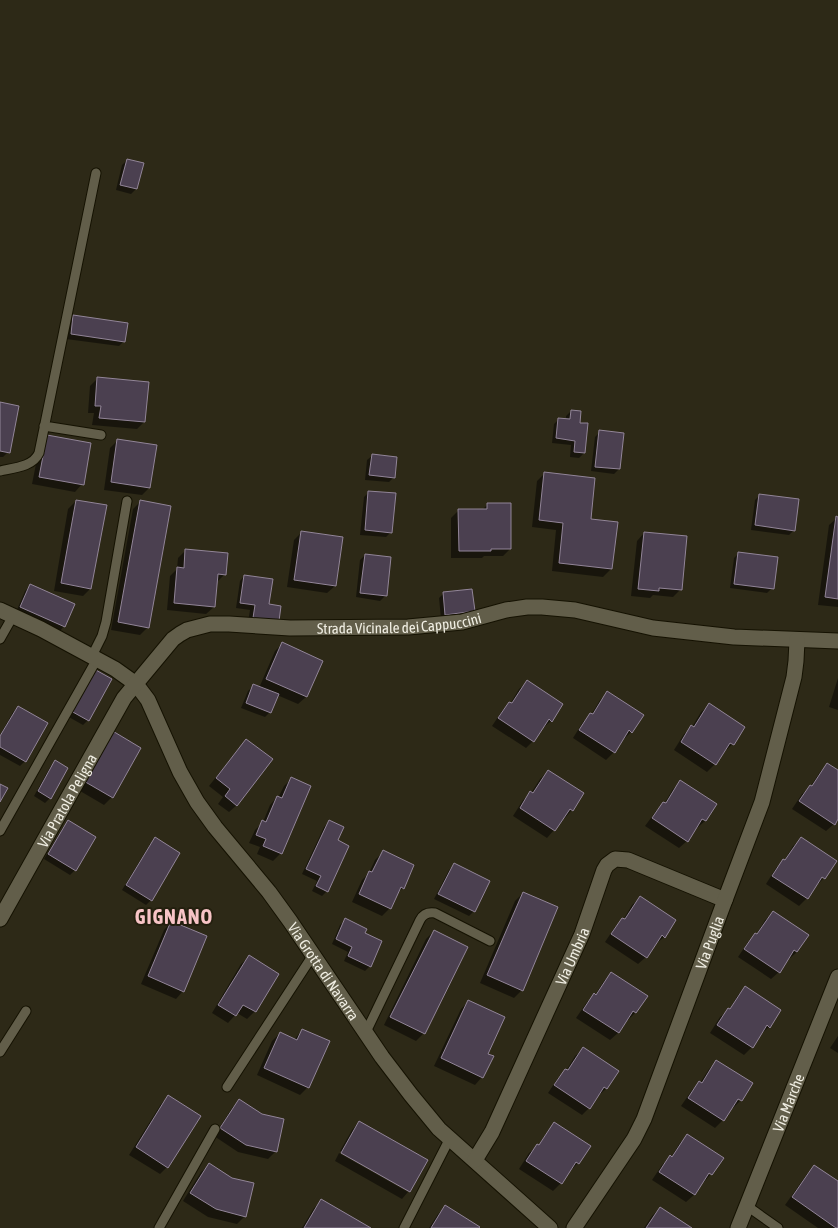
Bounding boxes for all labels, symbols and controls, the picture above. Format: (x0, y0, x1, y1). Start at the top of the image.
street label: Strada Vicinale dei Cappuccini (317, 609, 483, 636)
street label: Via Pratola Peligna (33, 751, 100, 850)
district label: GIGNANO (135, 905, 213, 928)
street label: Via Puglia (692, 913, 727, 971)
street label: Via Grotta di Navarra (285, 919, 363, 1023)
street label: Via Umbria (551, 925, 592, 988)
street label: Via Marche (769, 1071, 807, 1134)

